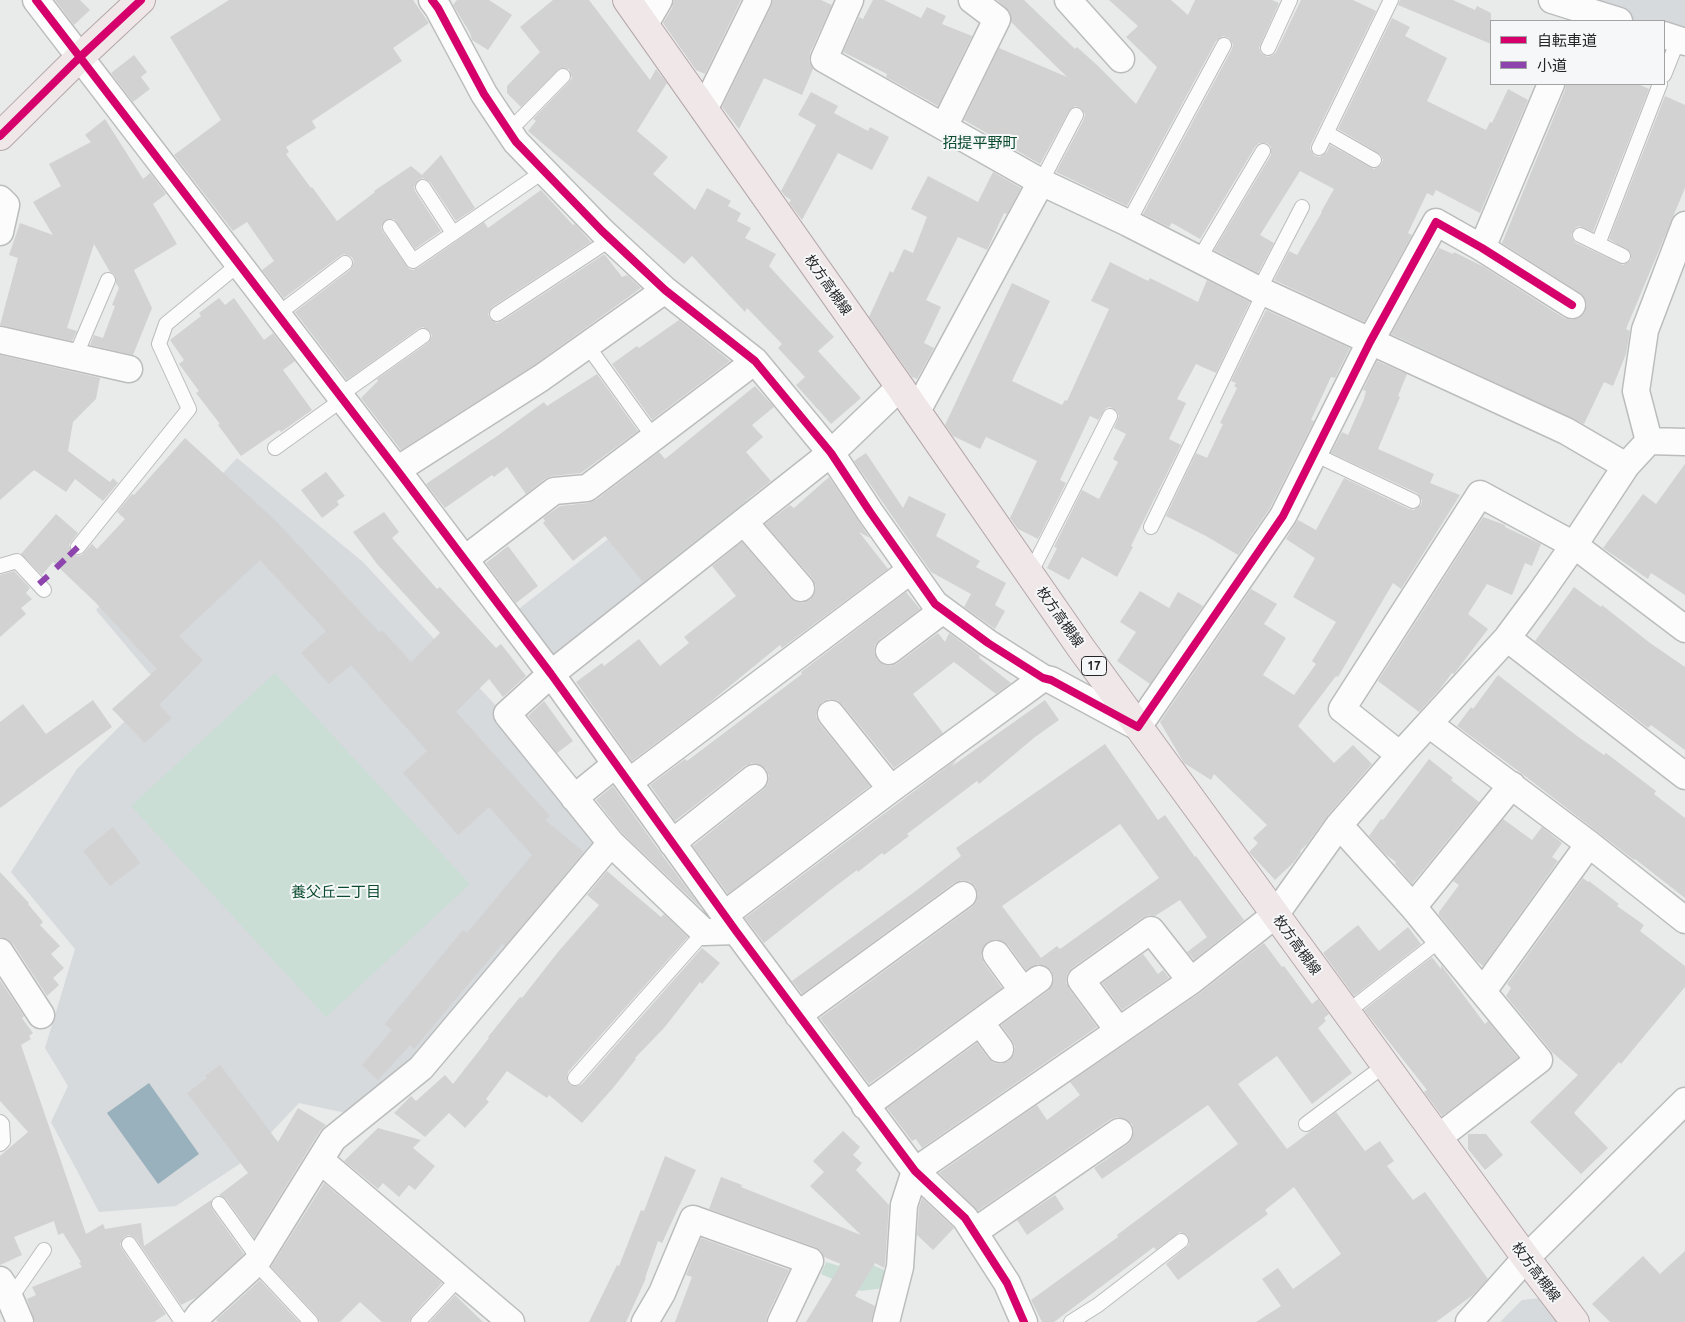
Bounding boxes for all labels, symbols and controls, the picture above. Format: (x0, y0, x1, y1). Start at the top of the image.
legend (1490, 20, 1665, 85)
text: 自転車道 (1537, 32, 1597, 49)
text: 小道 (1537, 57, 1567, 74)
district label: 招提平野町 (943, 134, 1017, 152)
street label: 枚方高槻線 (801, 252, 855, 318)
street label: 枚方高槻線 (1033, 584, 1087, 650)
road number: 17 (1082, 656, 1106, 676)
district label: 養父丘二丁目 (291, 883, 381, 901)
street label: 枚方高槻線 (1270, 912, 1324, 978)
street label: 枚方高槻線 (1508, 1239, 1564, 1305)

